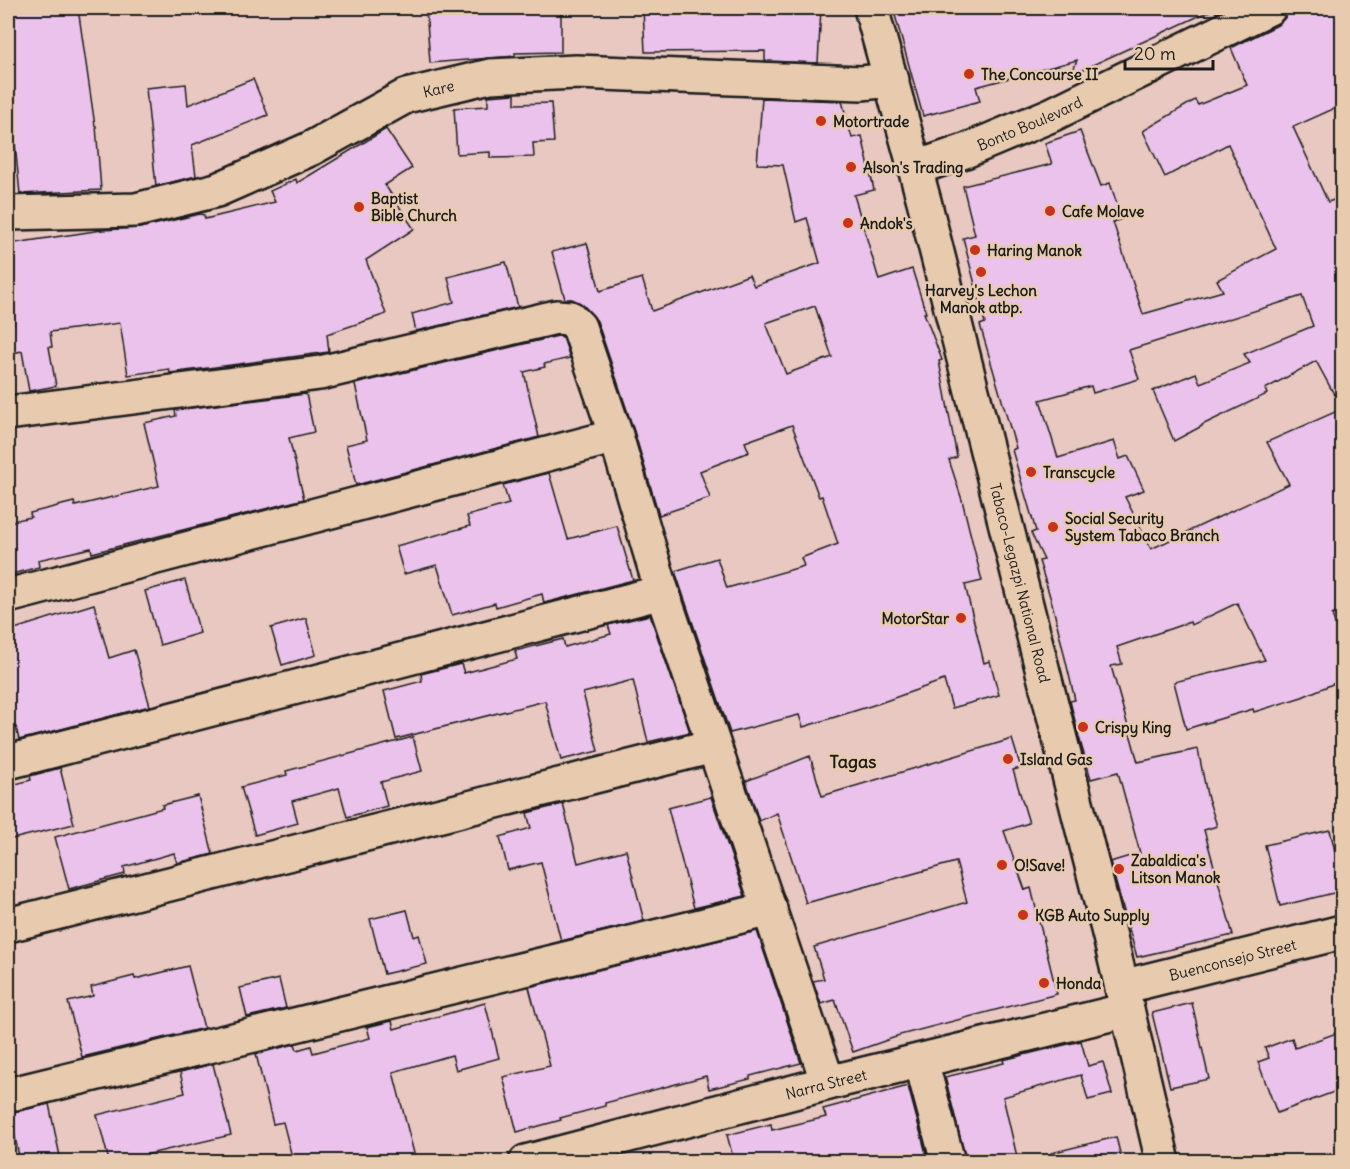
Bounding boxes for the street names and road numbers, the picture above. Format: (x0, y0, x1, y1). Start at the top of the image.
street label: Kare (421, 75, 456, 101)
street label: Bonto Boulevard (974, 92, 1085, 154)
street label: Tabaco-Legazpi National Road (986, 481, 1055, 685)
street label: Buenconsejo Street (1167, 934, 1298, 984)
street label: Narra Street (783, 1064, 869, 1103)

